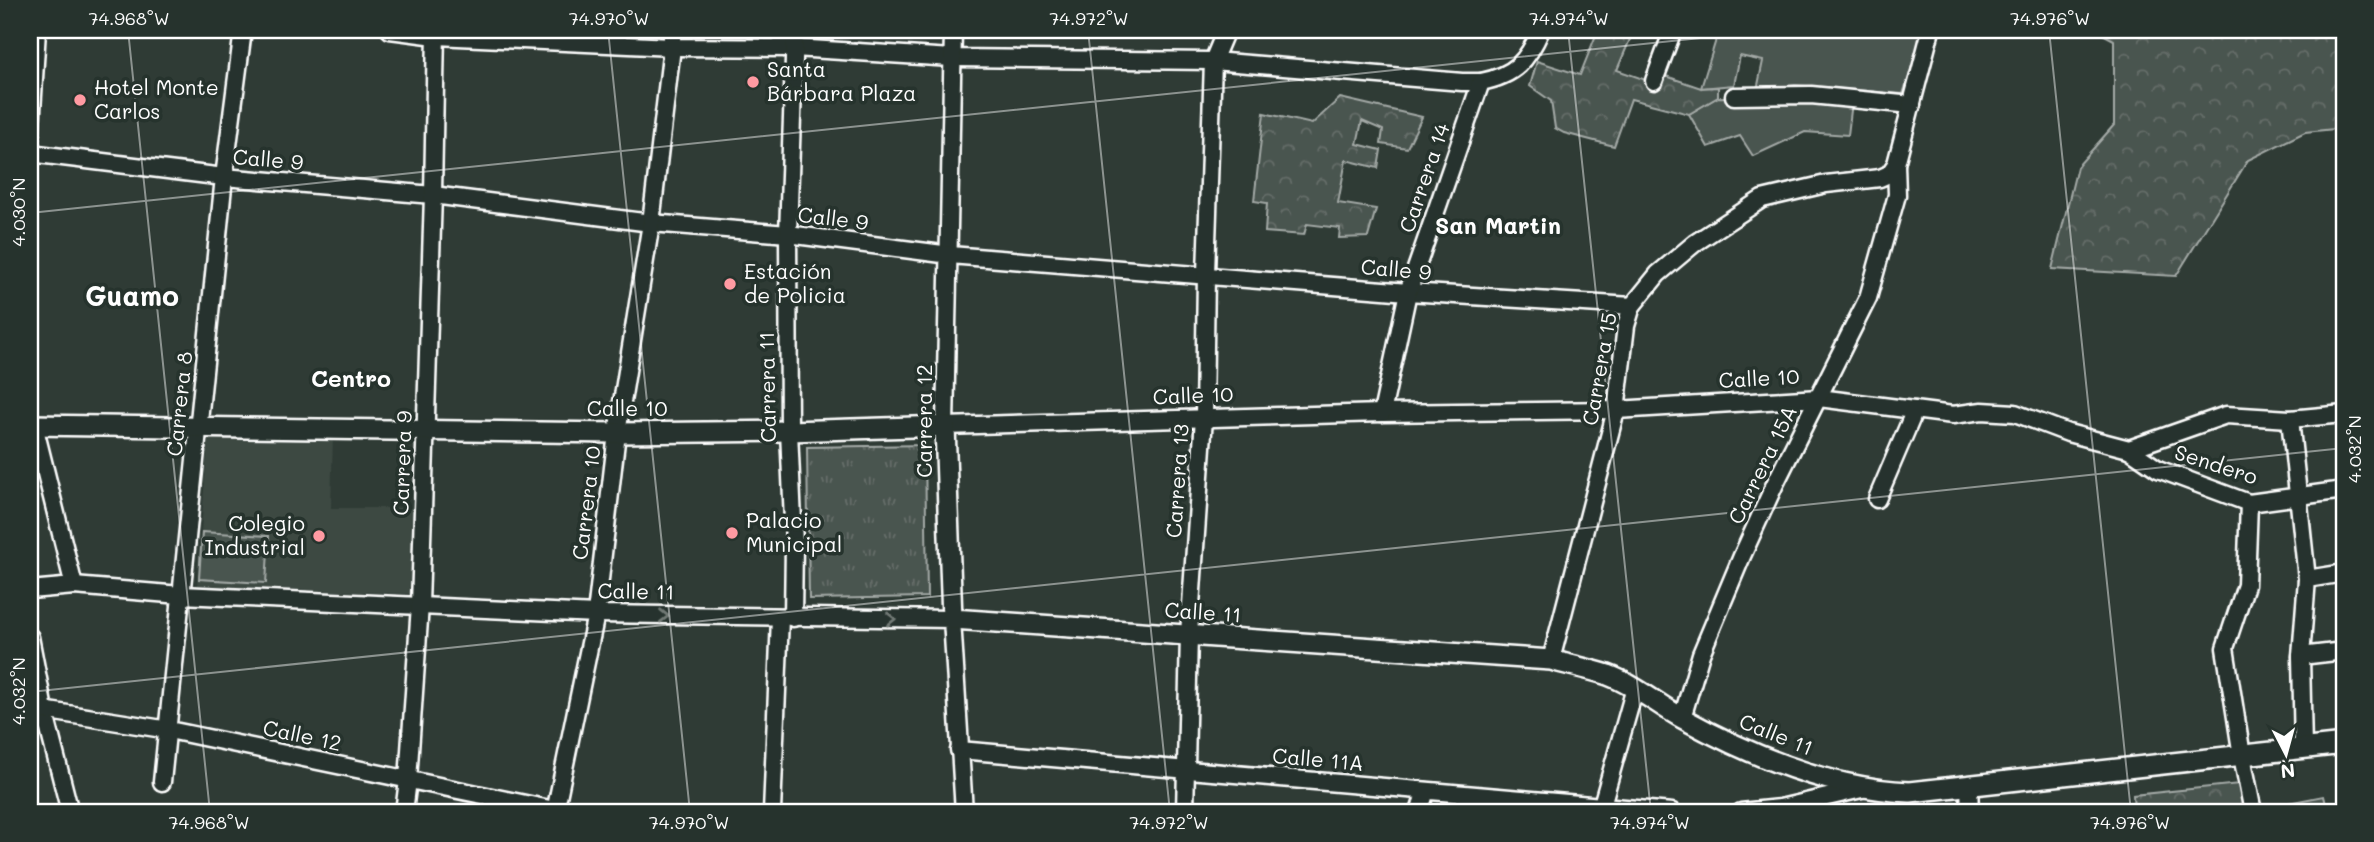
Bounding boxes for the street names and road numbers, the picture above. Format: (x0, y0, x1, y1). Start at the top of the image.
street label: Carrera 14 (1392, 118, 1455, 236)
street label: Calle 9 (232, 142, 305, 175)
street label: Calle 9 (796, 200, 870, 235)
street label: Calle 9 (1360, 252, 1433, 285)
street label: Carrera 15 (1575, 310, 1622, 427)
street label: Carrera 11 (752, 331, 781, 443)
street label: Carrera 8 (160, 350, 197, 458)
street label: Calle 10 (1718, 362, 1800, 393)
street label: Carrera 12 (910, 364, 937, 478)
street label: Calle 10 (1152, 380, 1234, 409)
street label: Calle 10 (587, 394, 667, 421)
street label: Carrera 15A (1721, 401, 1802, 528)
street label: Carrera 9 (386, 410, 417, 516)
street label: Carrera 13 (1159, 423, 1194, 539)
street label: Sendero (2172, 437, 2261, 490)
street label: Carrera 10 (565, 444, 606, 561)
street label: Calle 11 (597, 576, 675, 605)
street label: Calle 11 (1164, 595, 1243, 628)
street label: Calle 11 (1736, 707, 1817, 761)
street label: Calle 12 (261, 713, 344, 756)
street label: Calle 11A (1271, 741, 1365, 776)

